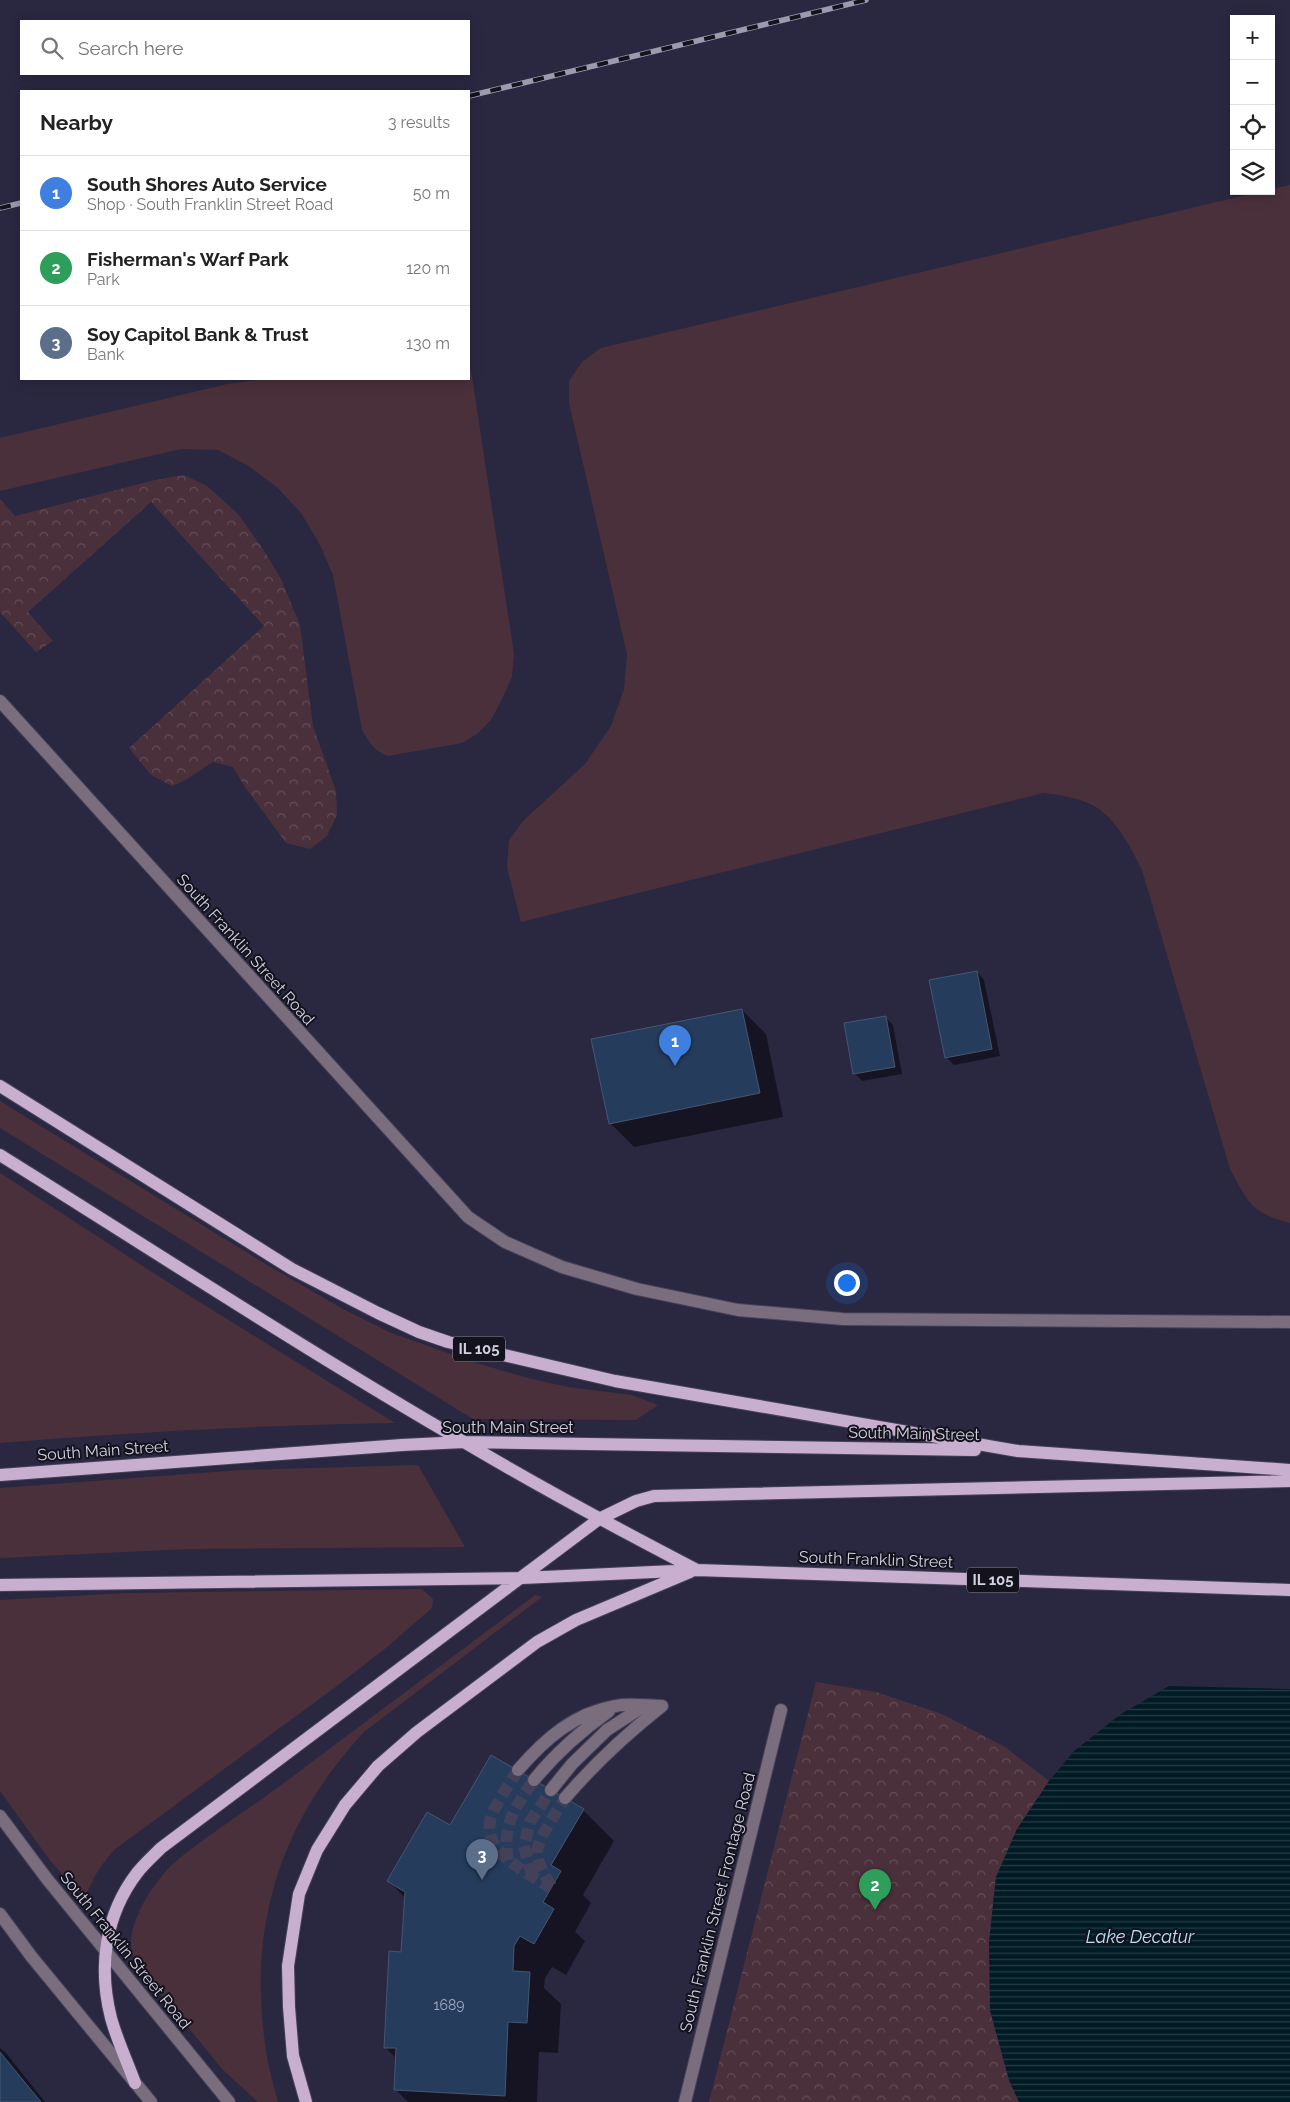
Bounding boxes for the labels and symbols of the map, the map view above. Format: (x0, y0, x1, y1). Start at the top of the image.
street label: South Franklin Street Road (173, 870, 318, 1029)
pin: 1 (659, 1025, 691, 1066)
your location (834, 1270, 860, 1296)
road number: IL 105 (453, 1336, 505, 1362)
street label: South Main Street (442, 1418, 574, 1437)
street label: South Main Street (848, 1423, 980, 1444)
street label: South Main Street (37, 1436, 170, 1465)
street label: South Franklin Street (799, 1547, 954, 1572)
road number: IL 105 (967, 1568, 1019, 1592)
street label: South Franklin Street Frontage Road (676, 1770, 759, 2034)
pin: 3 (466, 1839, 498, 1880)
street label: South Franklin Street Road (56, 1868, 195, 2033)
pin: 2 (859, 1869, 891, 1910)
water label: Lake Decatur (1086, 1926, 1195, 1947)
house number: 1689 (434, 1997, 464, 2013)

